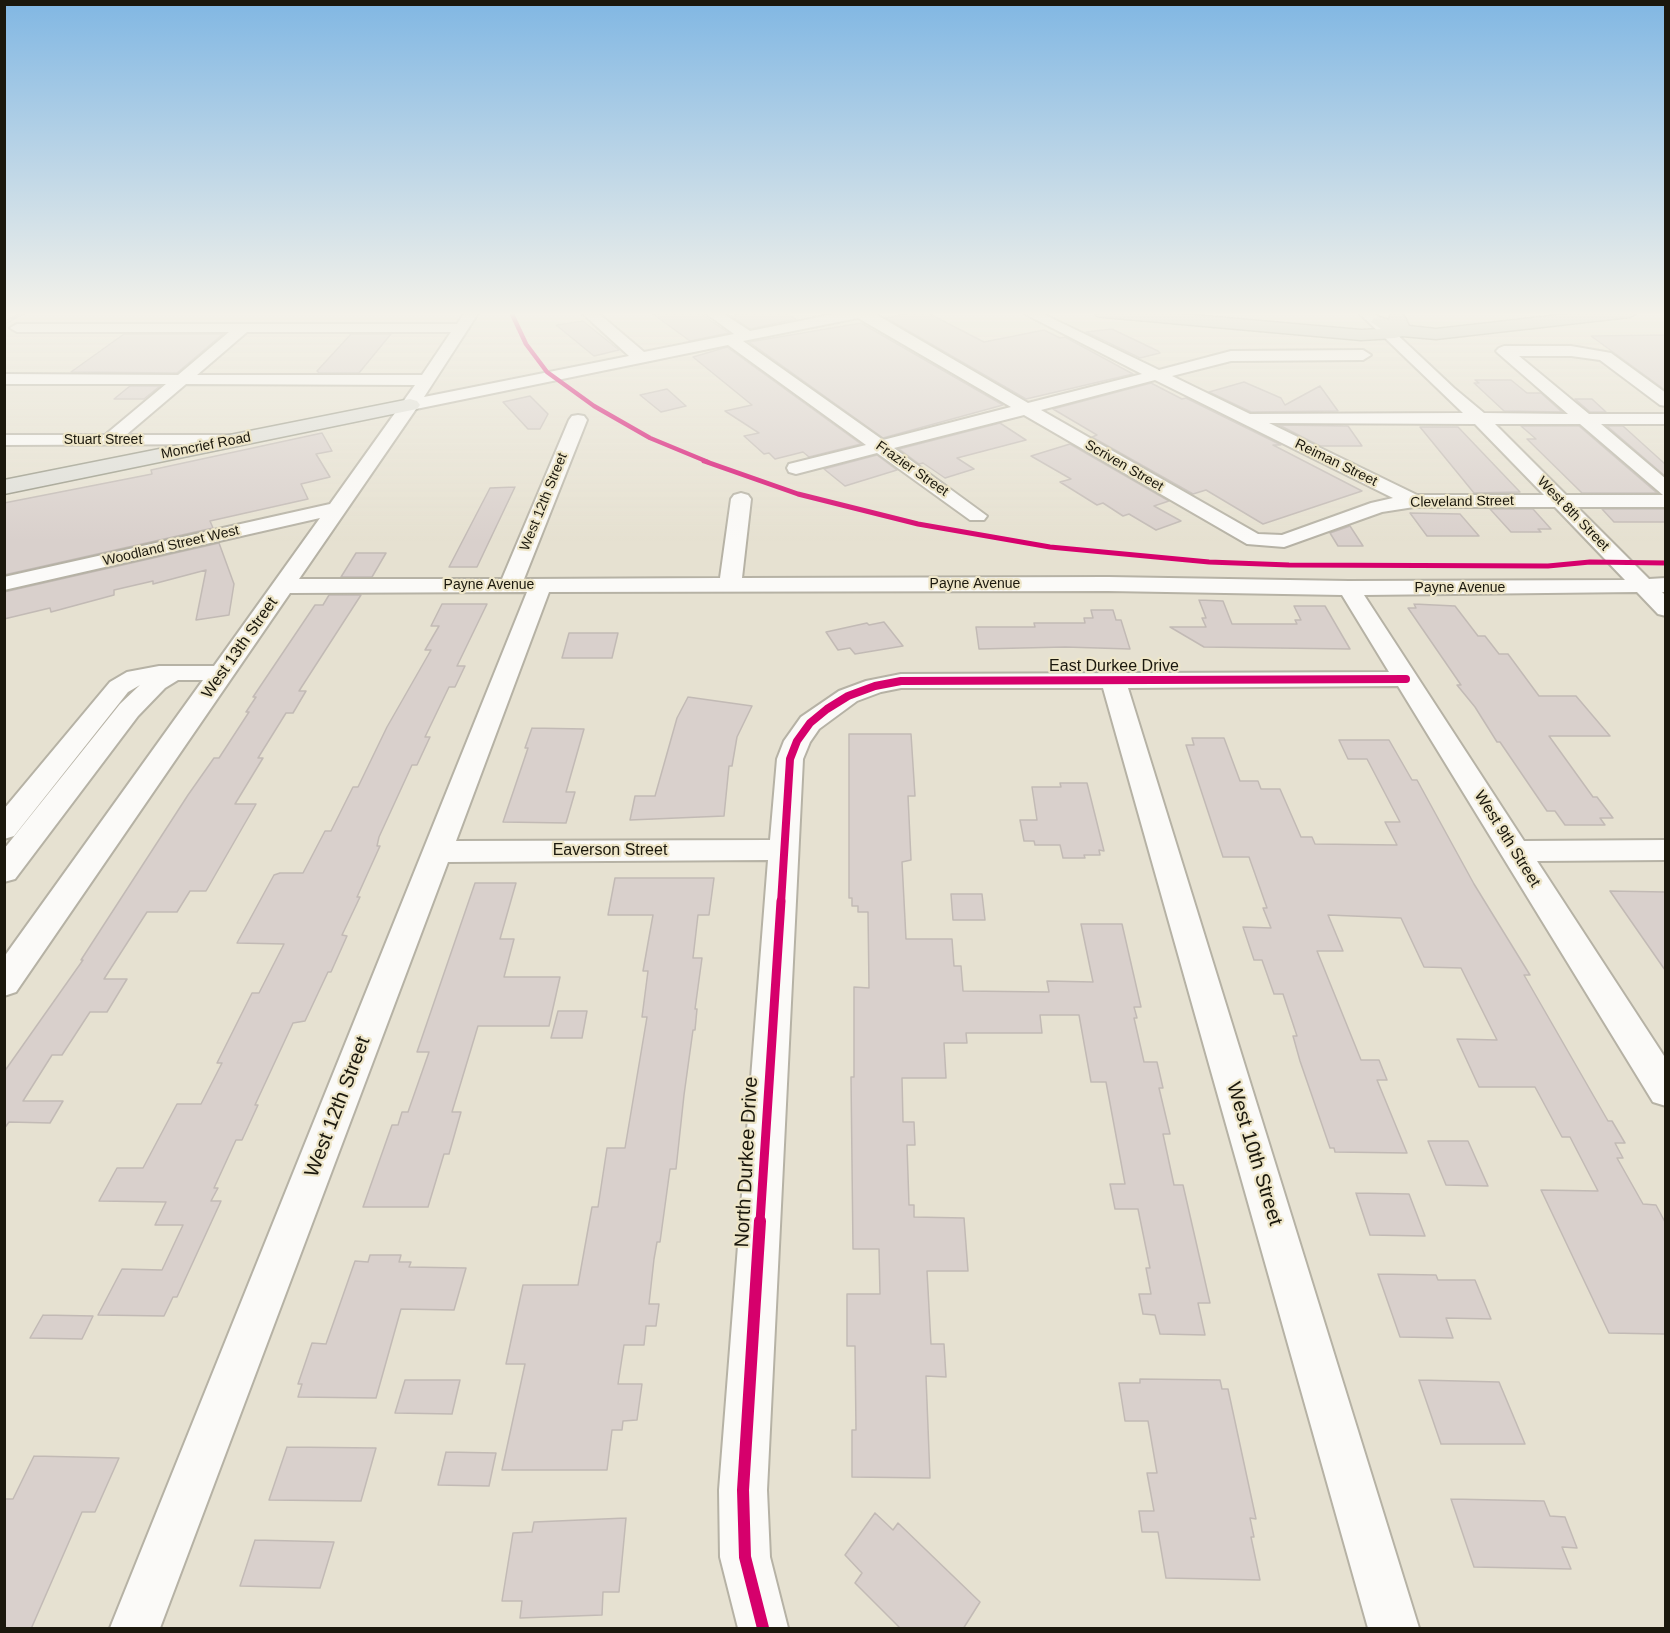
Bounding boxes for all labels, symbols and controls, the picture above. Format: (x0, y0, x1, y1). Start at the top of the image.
street label: Moncrief Road (160, 429, 252, 463)
street label: Stuart Street (64, 432, 142, 448)
street label: Reiman Street (1292, 436, 1380, 490)
street label: Scriven Street (1082, 437, 1166, 495)
street label: Frazier Street (872, 438, 952, 500)
street label: West 12th Street (517, 451, 571, 553)
street label: West 8th Street (1534, 474, 1612, 554)
street label: Cleveland Street (1410, 493, 1514, 511)
street label: Woodland Street West (101, 522, 241, 570)
street label: Payne Avenue (930, 576, 1020, 592)
street label: Payne Avenue (444, 577, 534, 593)
street label: Payne Avenue (1415, 580, 1505, 596)
street label: West 13th Street (198, 594, 282, 702)
street label: East Durkee Drive (1049, 657, 1179, 677)
street label: West 9th Street (1470, 787, 1544, 891)
street label: Eaverson Street (553, 841, 667, 861)
street label: West 12th Street (300, 1033, 376, 1181)
street label: North Durkee Drive (731, 1076, 763, 1248)
street label: West 10th Street (1221, 1079, 1287, 1229)

